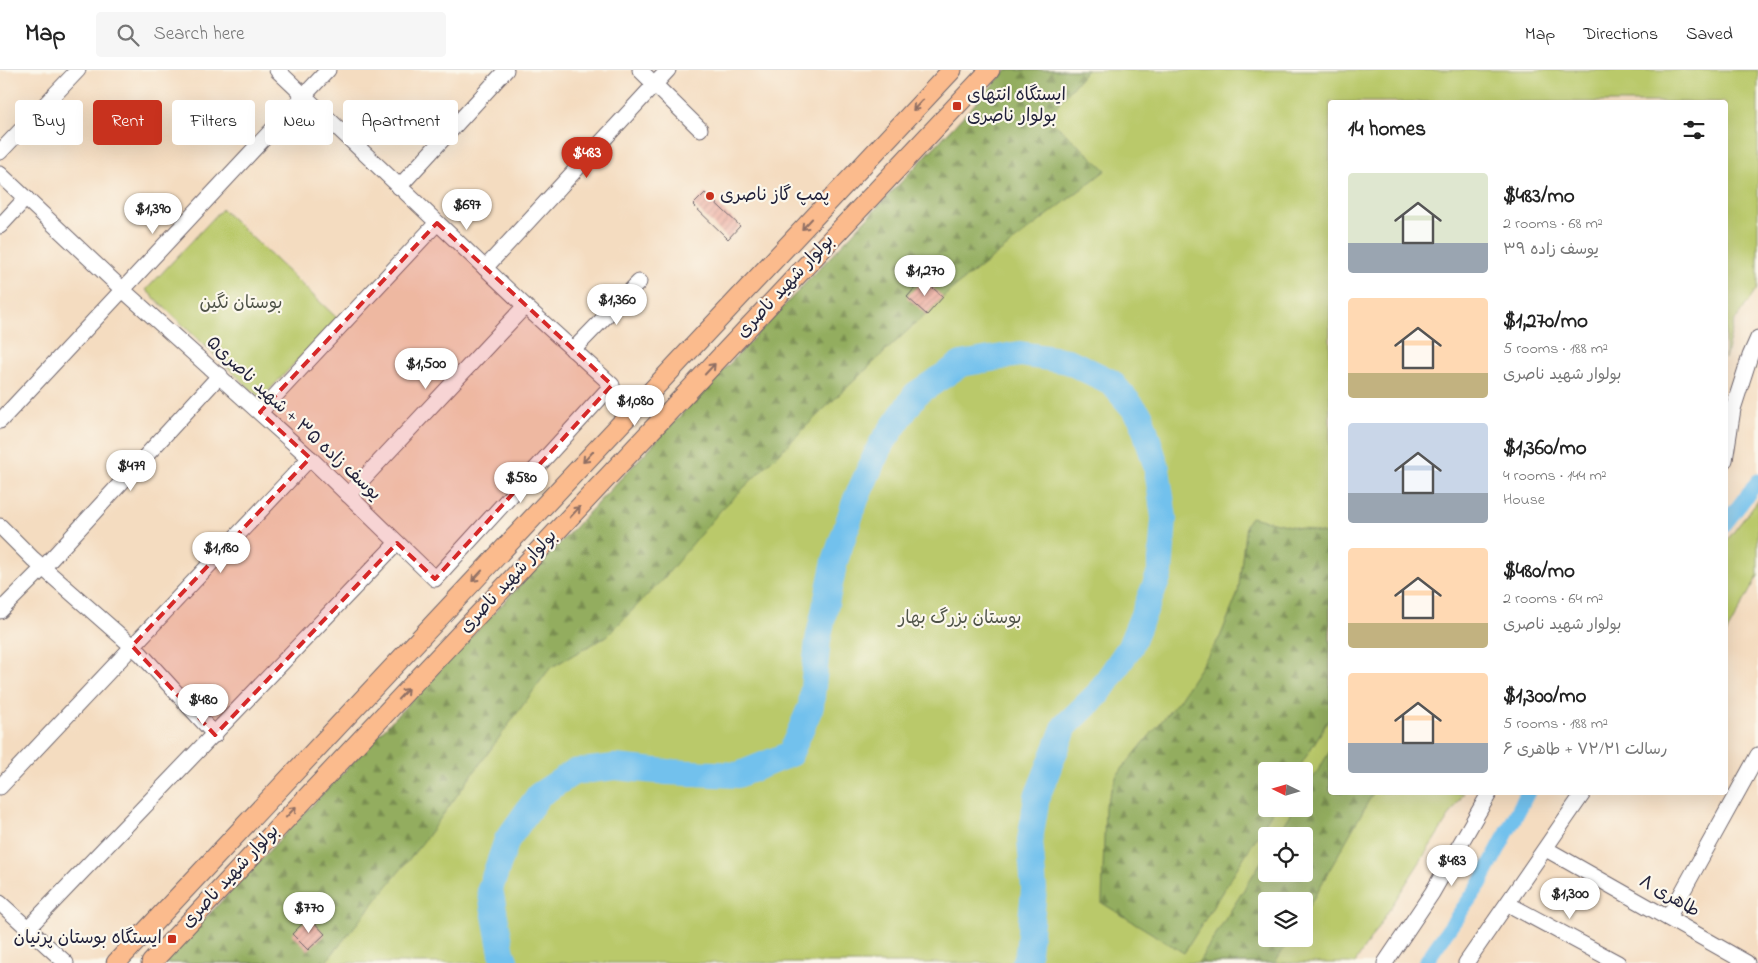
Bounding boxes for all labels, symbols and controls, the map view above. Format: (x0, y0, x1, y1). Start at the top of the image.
search box (96, 12, 446, 57)
text: Map (25, 17, 66, 52)
icon: search (114, 21, 142, 49)
text: Search here (154, 21, 245, 48)
text: Map (1525, 22, 1555, 48)
text: Directions (1583, 22, 1658, 48)
text: Saved (1686, 22, 1733, 48)
place label: ایستگاه انتهای بولوار ناصری (967, 83, 1066, 130)
one-way arrow (912, 99, 924, 112)
chip: Buy (15, 100, 83, 145)
chip: Rent (93, 100, 162, 145)
chip: Filters (172, 100, 255, 145)
chip: New (265, 100, 333, 145)
chip: Apartment (343, 100, 458, 145)
marker: ایستگاه انتهای بولوار ناصری (951, 100, 963, 112)
text: 14 homes (1348, 115, 1426, 145)
icon: filters (1680, 116, 1708, 144)
pin: $483 (557, 136, 617, 179)
text: $483 (573, 141, 601, 165)
text: $483/mo (1503, 182, 1575, 212)
place label: پمپ گاز ناصری (720, 183, 830, 209)
pin: $697 (437, 189, 497, 231)
marker: پمپ گاز ناصری (704, 190, 716, 202)
pin: $1,390 (112, 192, 194, 235)
text: $697 (453, 193, 481, 217)
icon: home (1388, 193, 1448, 253)
text: $1,390 (135, 197, 171, 221)
text: 2 rooms · 68 m² (1503, 212, 1603, 236)
one-way arrow (801, 218, 813, 230)
street label: بولوار شهید ناصری (731, 229, 841, 345)
text: یوسف زاده ۳۹ (1503, 238, 1599, 262)
pin: $1,270 (884, 254, 966, 297)
text: $1,270 (906, 259, 944, 283)
pin: $1,360 (576, 284, 658, 326)
text: $1,360 (598, 288, 636, 312)
park label: بوستان نگین (200, 291, 282, 317)
text: $1,270/mo (1503, 307, 1588, 337)
icon: home (1388, 318, 1448, 378)
street label: یوسف زاده ۳۵ + شهید ناصری۵ (200, 331, 386, 507)
text: 5 rooms · 188 m² (1503, 337, 1608, 361)
pin: $1,500 (385, 348, 467, 390)
text: $1,500 (406, 352, 446, 376)
one-way arrow (704, 362, 716, 375)
text: بولوار شهید ناصری (1503, 363, 1621, 387)
pin: $1,080 (594, 384, 676, 427)
text: $1,080 (616, 389, 654, 413)
text: $1,360/mo (1503, 434, 1587, 464)
icon: home (1388, 443, 1448, 503)
pin: $479 (101, 450, 161, 492)
one-way arrow (582, 451, 594, 463)
text: $479 (117, 454, 145, 478)
pin: $580 (491, 462, 551, 504)
text: 4 rooms · 144 m² (1503, 464, 1607, 488)
text: $580 (505, 466, 537, 490)
text: House (1503, 488, 1545, 512)
one-way arrow (569, 506, 581, 519)
street label: بولوار شهید ناصری (454, 524, 564, 640)
pin: $1,180 (180, 532, 262, 574)
text: $1,180 (203, 536, 239, 560)
text: $480/mo (1503, 557, 1575, 587)
icon: home (1388, 568, 1448, 628)
one-way arrow (471, 569, 483, 582)
text: 2 rooms · 64 m² (1503, 587, 1603, 611)
park label: بوستان بزرگ بهار (896, 606, 1022, 632)
text: بولوار شهید ناصری (1503, 613, 1621, 637)
text: $1,300/mo (1503, 682, 1587, 712)
pin: $480 (173, 684, 233, 726)
text: $480 (188, 688, 218, 712)
one-way arrow (397, 688, 409, 701)
icon: home (1388, 693, 1448, 753)
text: 5 rooms · 188 m² (1503, 712, 1608, 736)
text: رسالت ۷۲/۲۱ + طاهری ۶ (1503, 738, 1668, 762)
north arrow (1258, 762, 1312, 818)
map controls (1258, 762, 1313, 947)
one-way arrow (285, 806, 297, 819)
street label: بولوار شهید ناصری (176, 819, 286, 935)
button: locate (1258, 827, 1313, 882)
pin: $483 (1422, 844, 1482, 887)
text: $483 (1438, 849, 1466, 873)
street label: طاهری ۸ (1634, 869, 1704, 925)
pin: $1,300 (1529, 878, 1611, 920)
text: $1,300 (1551, 882, 1589, 906)
pin: $770 (279, 892, 339, 934)
button: layers (1258, 892, 1313, 947)
text: $770 (294, 896, 324, 920)
place label: ایستگاه بوستان پرنیان (14, 926, 162, 952)
marker: ایستگاه بوستان پرنیان (166, 933, 178, 945)

